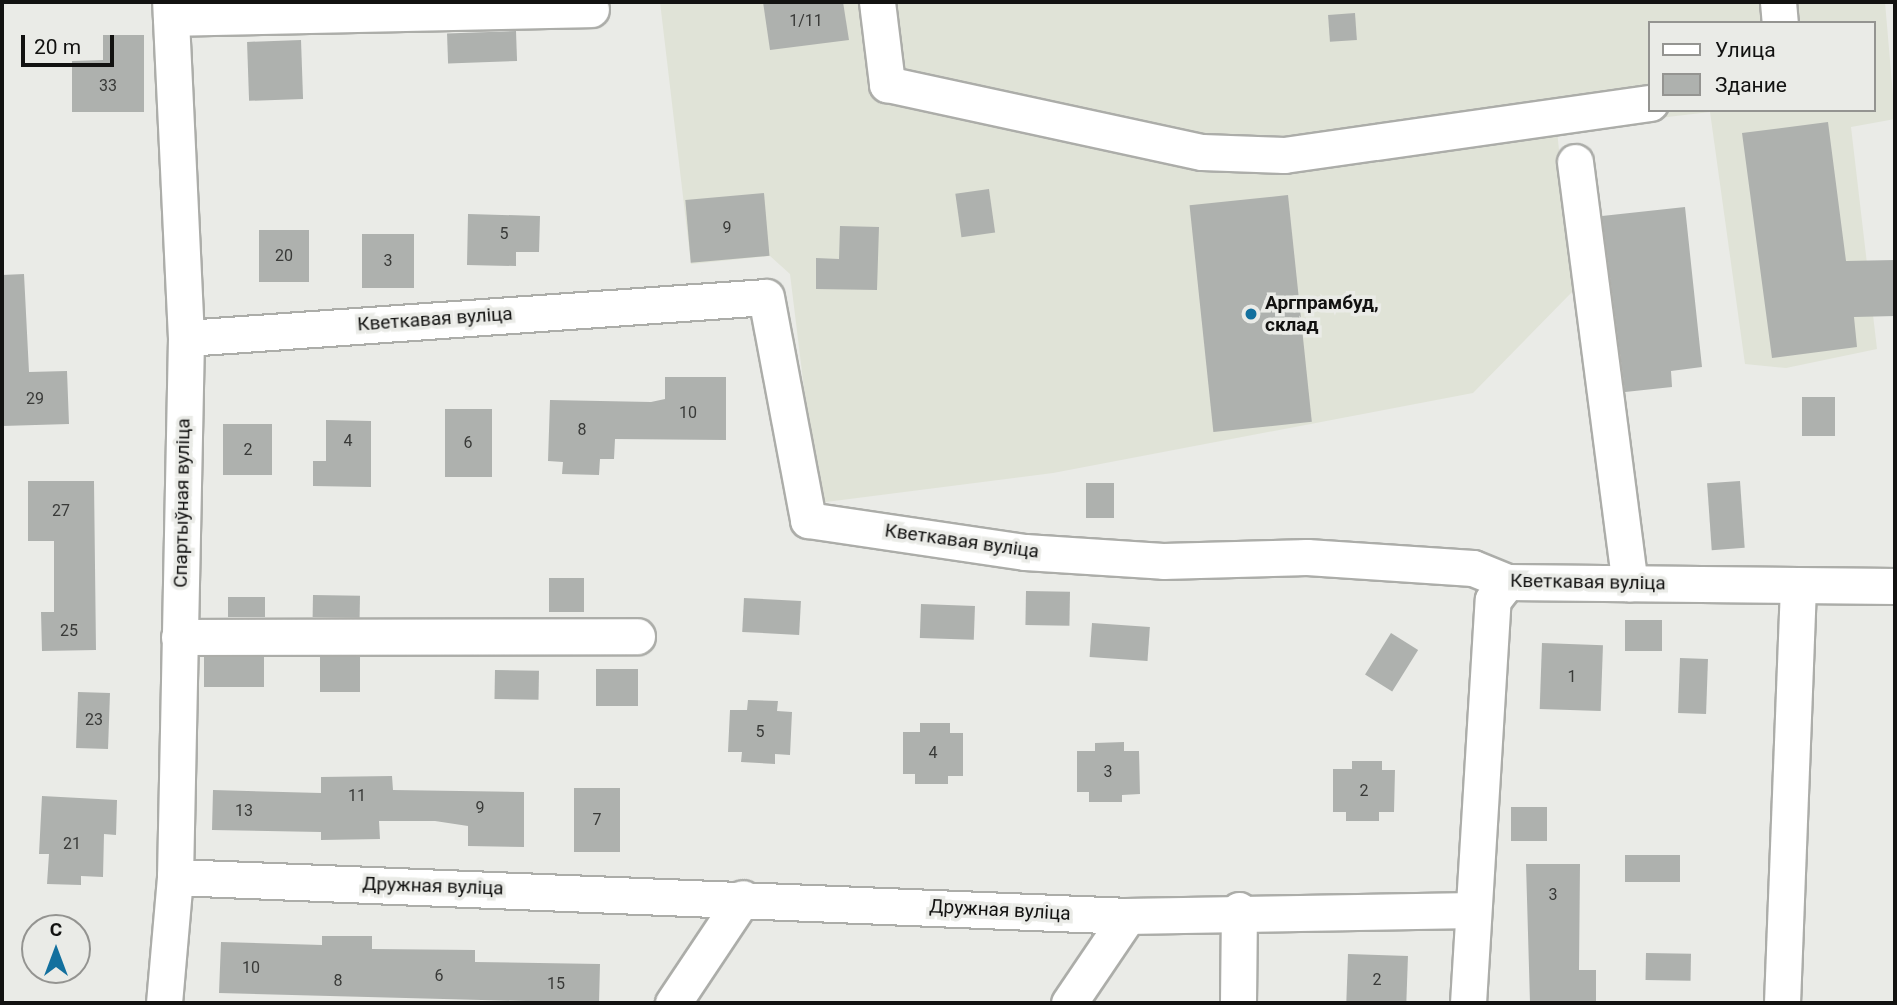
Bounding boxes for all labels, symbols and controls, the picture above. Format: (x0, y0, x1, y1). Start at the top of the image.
house number: 1/11 (789, 11, 823, 31)
scale bar (24, 21, 117, 65)
legend (1648, 21, 1876, 112)
text: 20 m (34, 35, 81, 59)
text: Улица (1715, 38, 1776, 62)
text: Здание (1715, 73, 1787, 97)
house number: 33 (99, 76, 117, 96)
house number: 9 (723, 218, 731, 238)
house number: 5 (500, 224, 508, 244)
house number: 20 (275, 246, 293, 266)
house number: 3 (384, 251, 392, 271)
place label: Аргпрамбуд, склад (1265, 292, 1379, 336)
street label: Кветкавая вуліца (357, 302, 513, 336)
marker: Аргпрамбуд, склад (1243, 306, 1259, 322)
house number: 29 (26, 389, 44, 409)
house number: 10 (679, 403, 697, 423)
street label: Спартыўная вуліца (169, 418, 195, 588)
house number: 8 (578, 420, 586, 440)
house number: 4 (344, 431, 352, 451)
house number: 6 (464, 433, 472, 453)
house number: 2 (244, 440, 252, 460)
house number: 27 (52, 501, 70, 521)
street label: Кветкавая вуліца (883, 519, 1041, 563)
street label: Кветкавая вуліца (1510, 569, 1666, 595)
house number: 25 (60, 621, 78, 641)
house number: 1 (1568, 667, 1576, 687)
house number: 23 (85, 710, 103, 730)
house number: 5 (756, 722, 764, 742)
house number: 4 (929, 743, 937, 763)
house number: 3 (1104, 762, 1112, 782)
house number: 2 (1360, 781, 1368, 801)
house number: 11 (348, 786, 366, 806)
house number: 9 (476, 798, 484, 818)
house number: 13 (235, 801, 253, 821)
house number: 7 (593, 810, 601, 830)
house number: 21 (63, 834, 81, 854)
street label: Дружная вуліца (362, 872, 504, 900)
house number: 3 (1549, 885, 1557, 905)
street label: Дружная вуліца (929, 895, 1071, 925)
north arrow (21, 914, 91, 984)
text: С (50, 918, 62, 941)
house number: 10 (242, 958, 260, 978)
house number: 6 (435, 966, 443, 986)
house number: 2 (1373, 970, 1381, 990)
house number: 8 (334, 971, 342, 991)
house number: 15 (547, 974, 565, 994)

